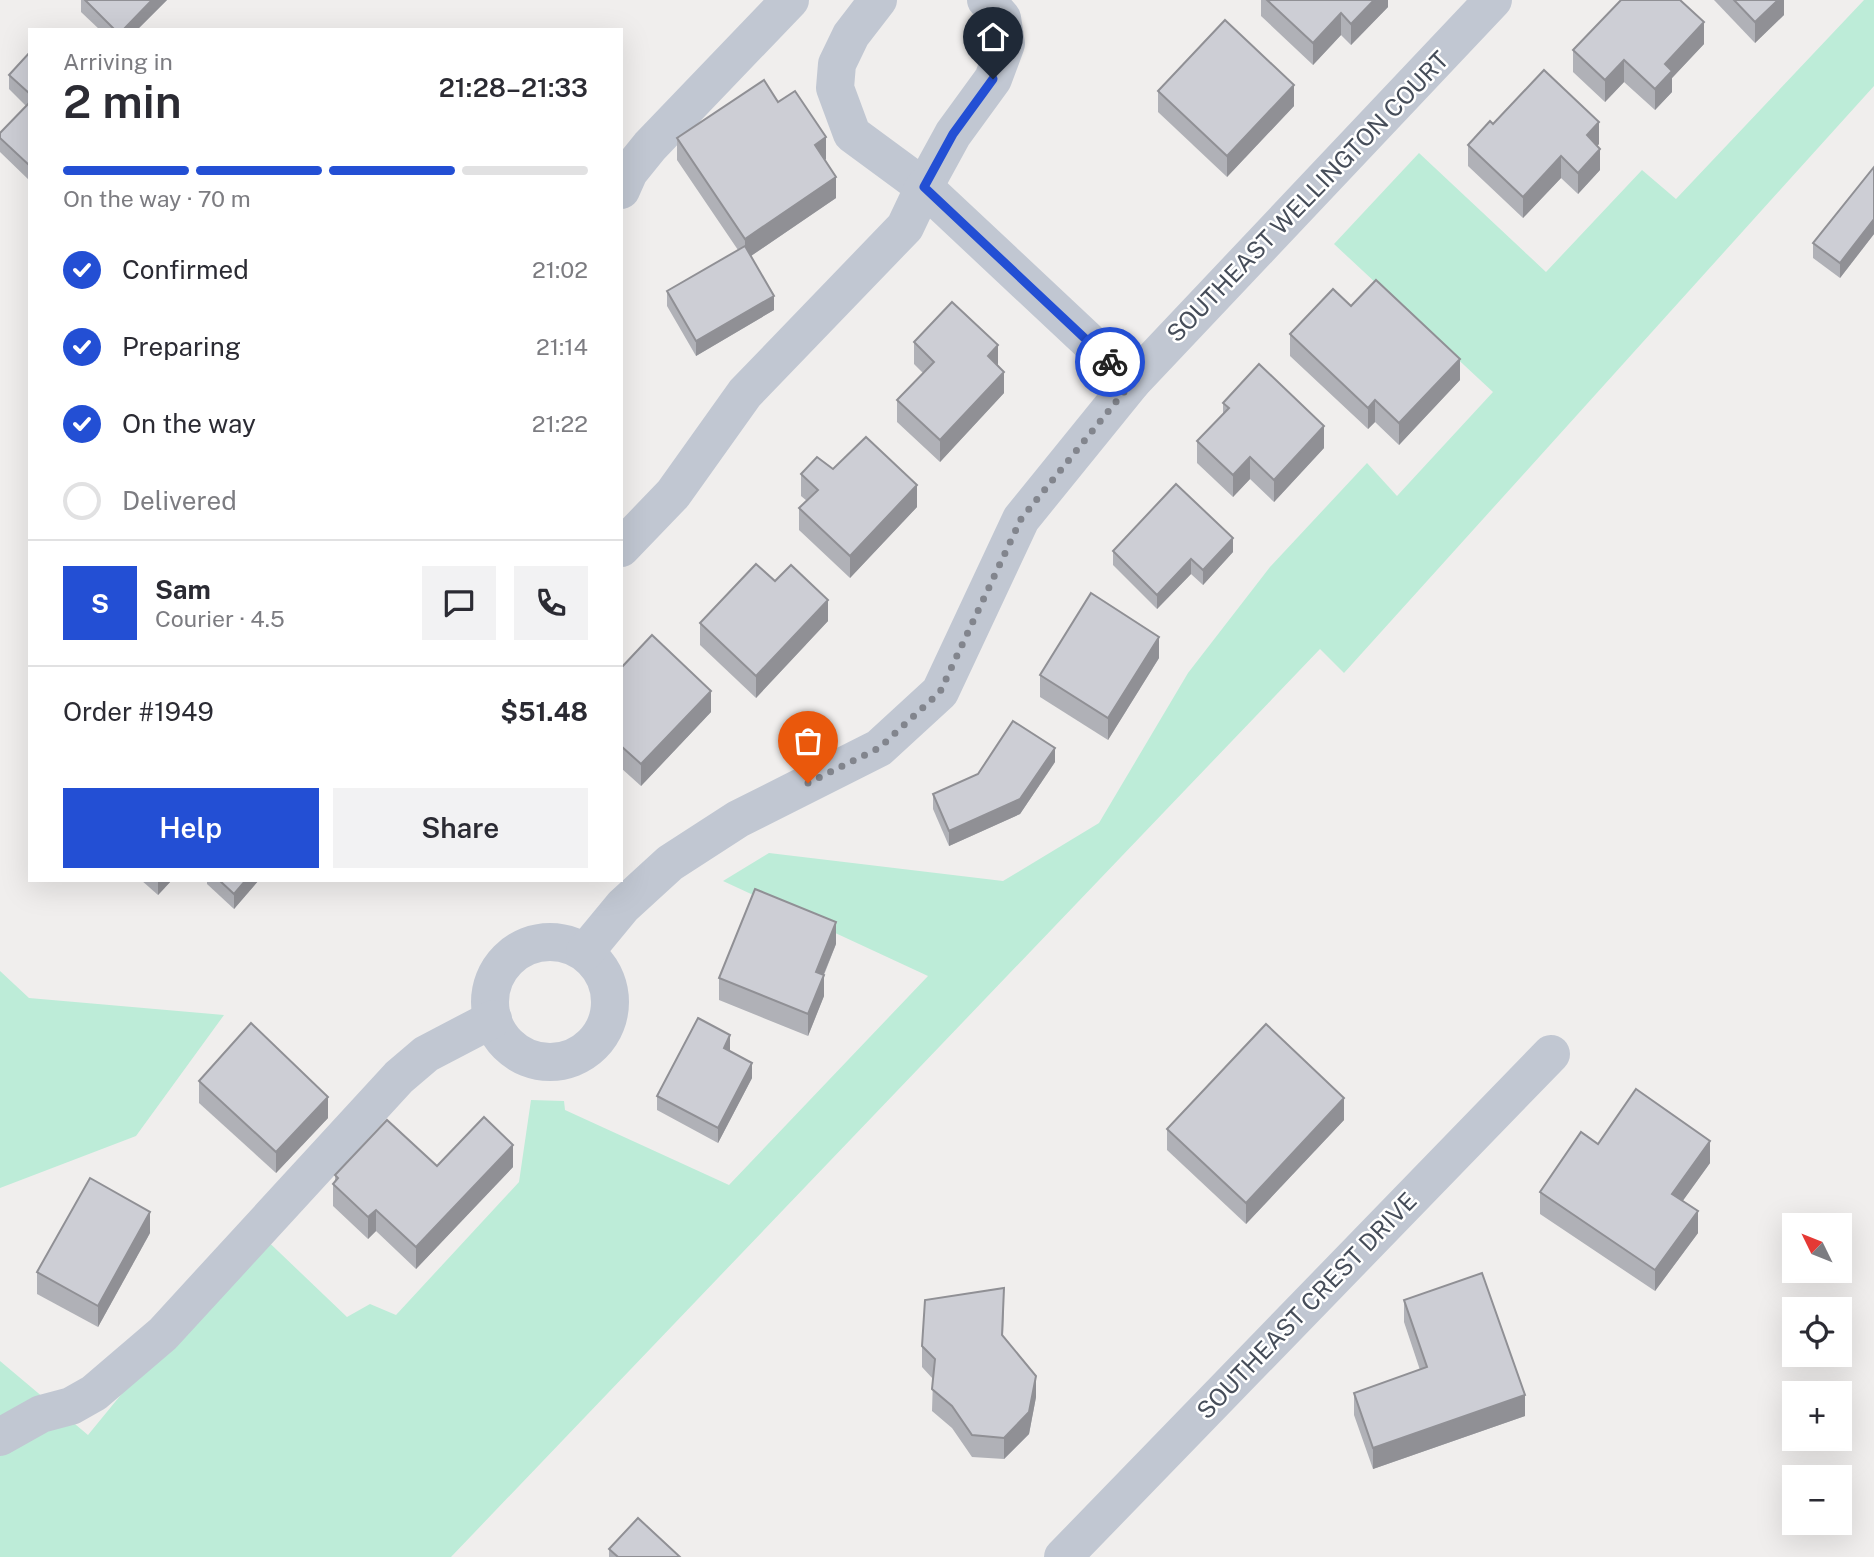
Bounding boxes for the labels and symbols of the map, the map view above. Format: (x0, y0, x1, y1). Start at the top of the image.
pin (963, 7, 1023, 79)
street label: SOUTHEAST WELLINGTON COURT (1161, 45, 1454, 347)
courier (1075, 327, 1145, 397)
pin (778, 711, 838, 783)
street label: SOUTHEAST CREST DRIVE (1191, 1186, 1422, 1424)
north arrow (1782, 1213, 1852, 1283)

